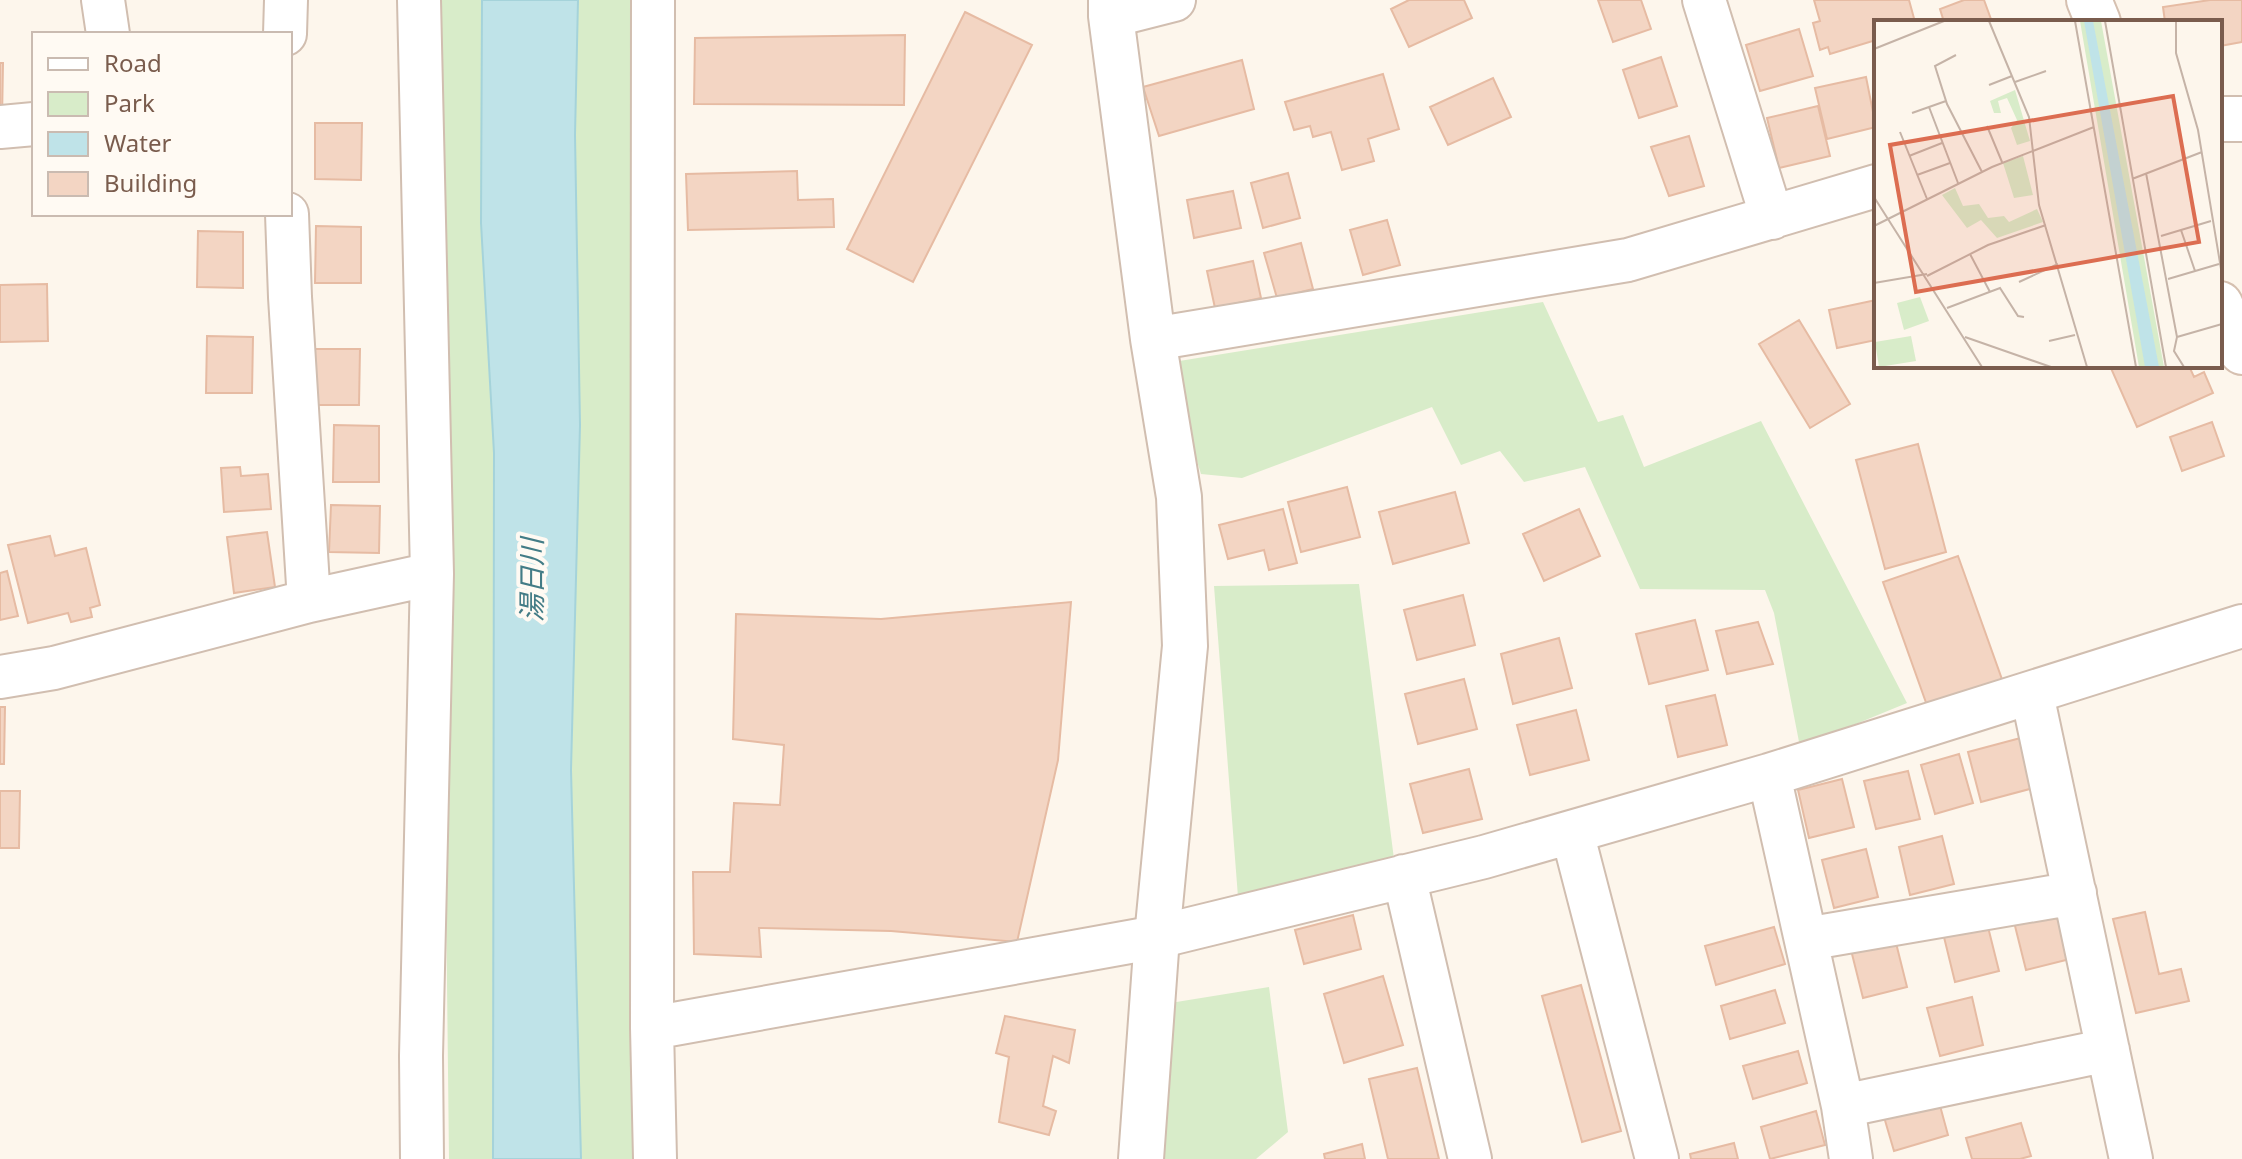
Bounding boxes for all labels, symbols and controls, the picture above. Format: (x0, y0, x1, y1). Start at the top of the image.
inset map (1874, 20, 2222, 368)
legend (32, 32, 292, 216)
text: Road (104, 46, 162, 79)
text: Park (104, 86, 155, 119)
text: Water (104, 126, 172, 159)
text: Building (104, 166, 197, 199)
water label: 湯日川 (512, 535, 550, 622)

